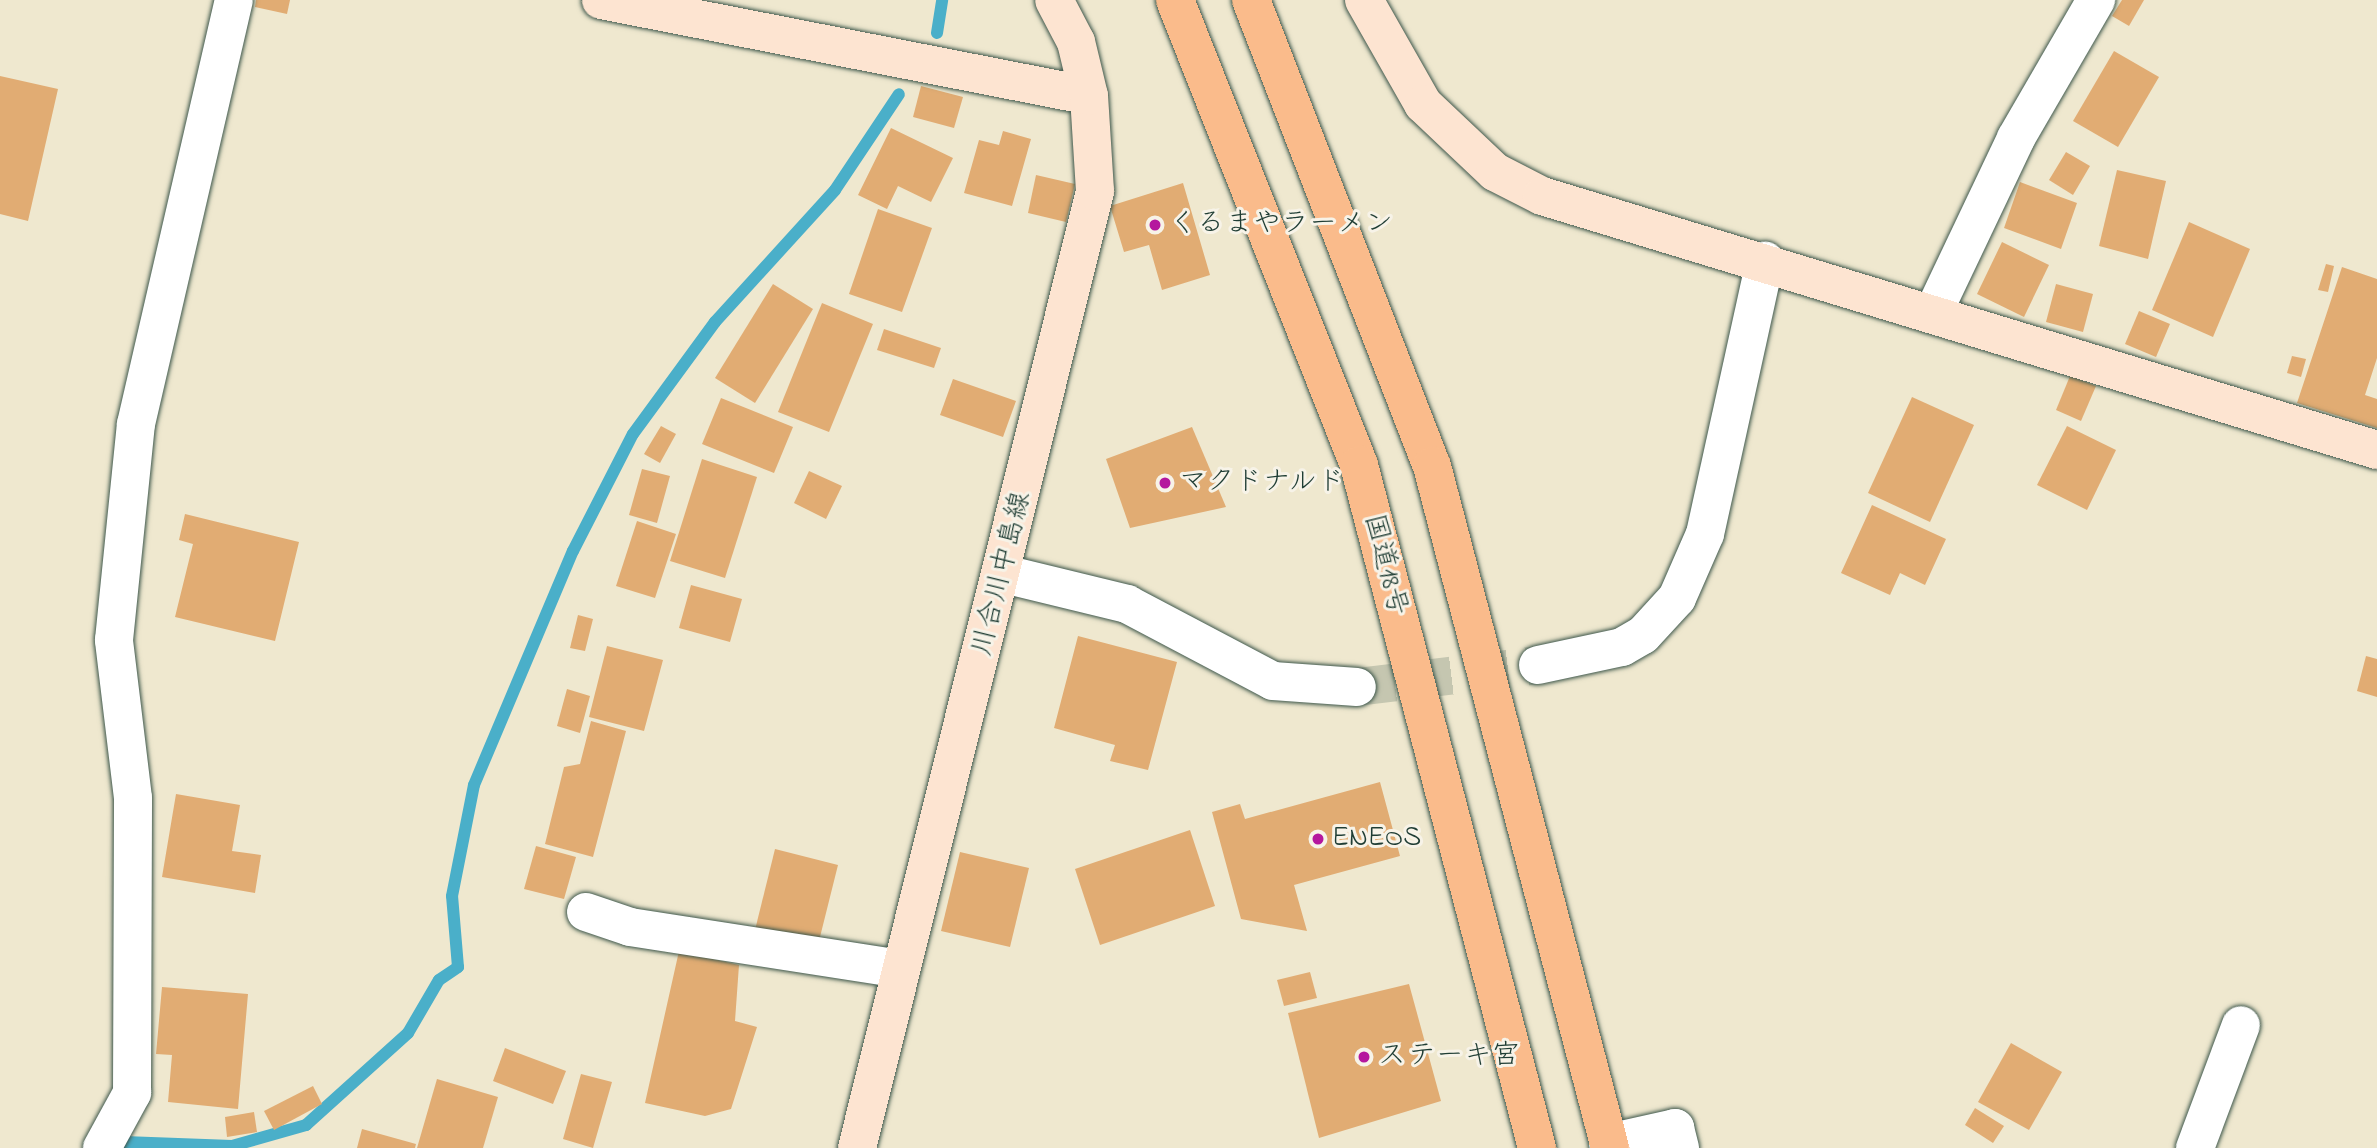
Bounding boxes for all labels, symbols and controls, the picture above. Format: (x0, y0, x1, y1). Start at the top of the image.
place label: くるまやラーメン (1169, 208, 1393, 242)
marker: くるまやラーメン (1147, 217, 1163, 233)
place label: マクドナルド (1179, 466, 1347, 500)
marker: マクドナルド (1157, 475, 1173, 491)
street label: 川合川中島線 (966, 488, 1040, 660)
street label: 国道18号 (1355, 511, 1413, 619)
place label: ENEOS (1332, 822, 1421, 856)
marker: ENEOS (1310, 831, 1326, 847)
place label: ステーキ宮 (1378, 1040, 1518, 1074)
marker: ステーキ宮 (1356, 1049, 1372, 1065)

